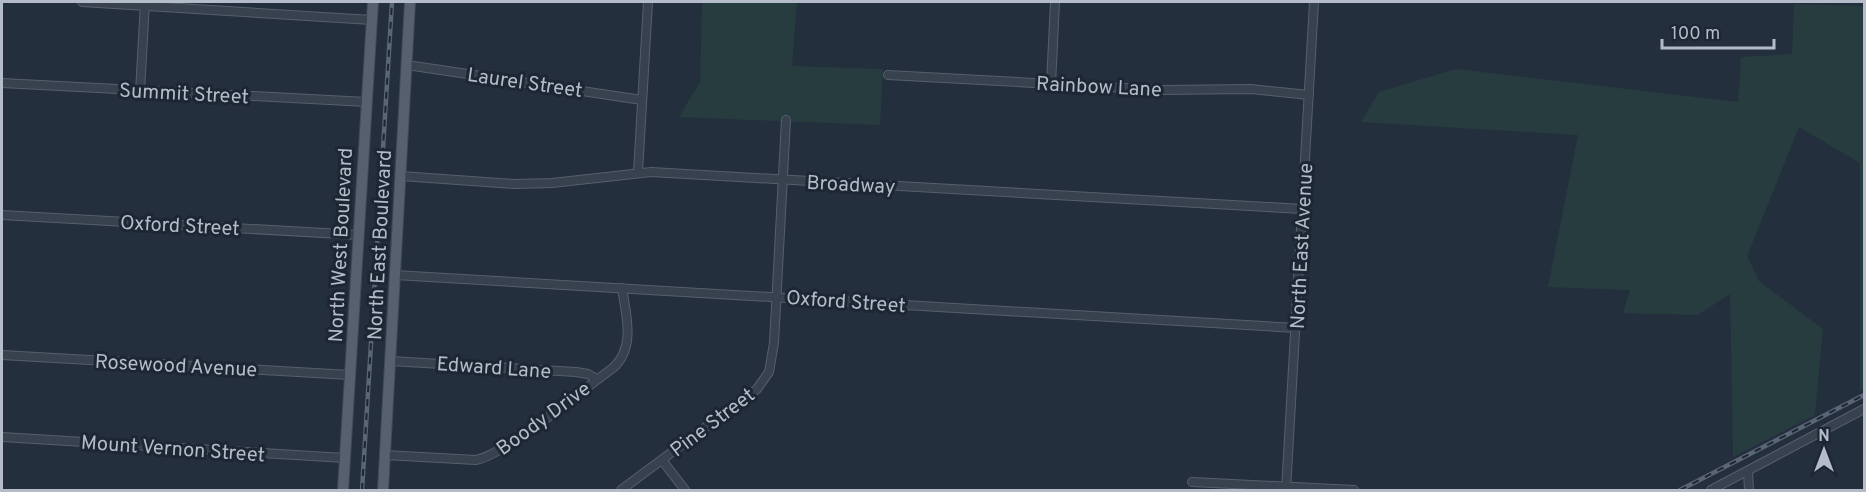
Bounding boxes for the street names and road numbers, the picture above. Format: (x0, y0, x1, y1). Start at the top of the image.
street label: Laurel Street (465, 63, 584, 105)
street label: Rainbow Lane (1035, 72, 1162, 104)
street label: Summit Street (118, 79, 249, 111)
street label: North West Boulevard (324, 147, 360, 343)
street label: North East Boulevard (363, 149, 399, 341)
street label: North East Avenue (1286, 162, 1320, 330)
street label: Broadway (806, 171, 896, 201)
street label: Oxford Street (119, 211, 240, 243)
street label: Oxford Street (785, 286, 906, 320)
street label: Rosewood Avenue (94, 350, 258, 384)
street label: Edward Lane (436, 352, 552, 386)
street label: Boody Drive (492, 377, 596, 463)
street label: Pine Street (666, 383, 761, 464)
street label: Mount Vernon Street (80, 431, 266, 469)

